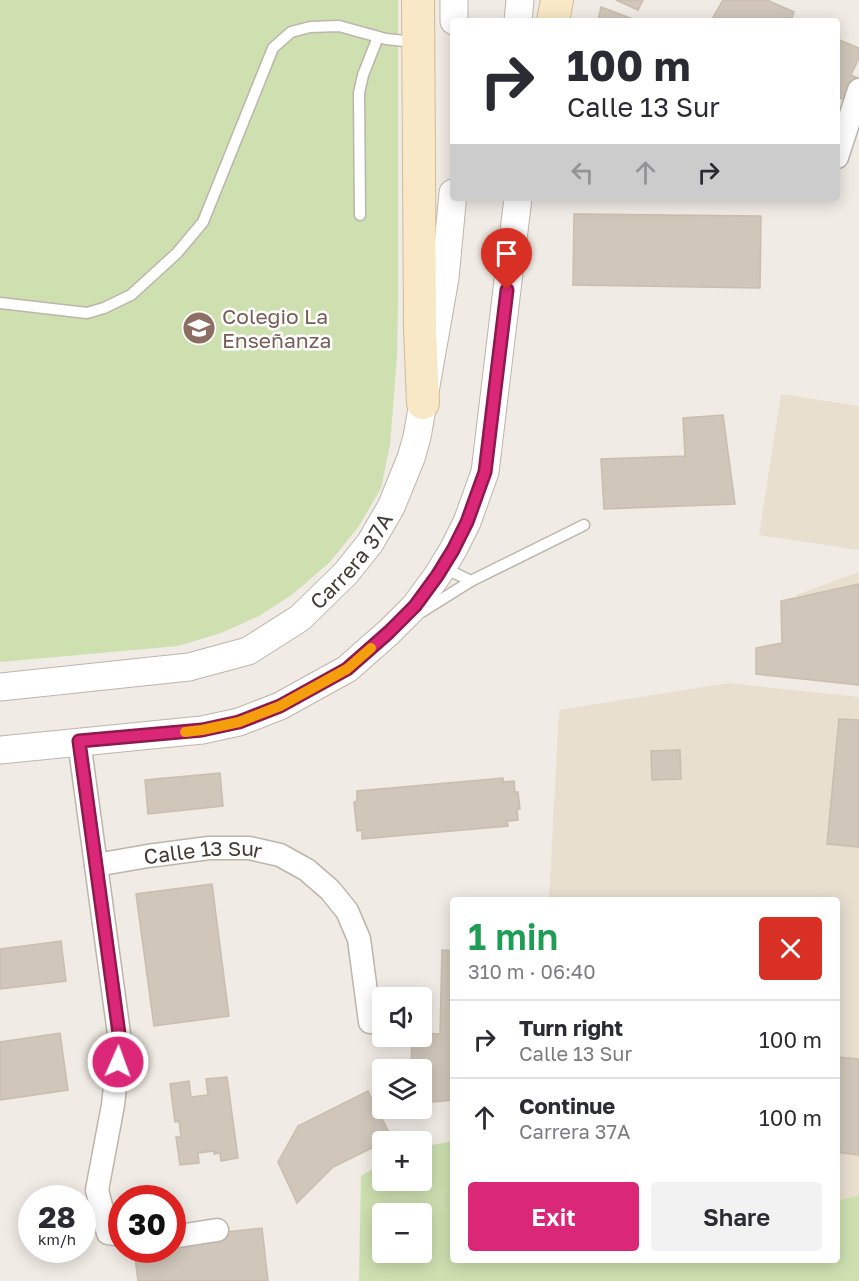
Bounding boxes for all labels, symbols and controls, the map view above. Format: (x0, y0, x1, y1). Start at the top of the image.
text: 100 m (567, 40, 690, 90)
icon: right (468, 42, 546, 120)
text: Calle 13 Sur (567, 91, 720, 123)
icon: left (566, 156, 599, 189)
icon: ahead (629, 156, 662, 189)
icon: right (692, 156, 725, 189)
pin (481, 228, 532, 290)
icon: arrive (490, 237, 523, 270)
place label: Colegio La Enseñanza (222, 303, 331, 353)
school or university icon: Colegio La Enseñanza (181, 310, 217, 346)
street label: Carrera 37A (304, 508, 398, 614)
street label: Calle 13 Sur (142, 835, 265, 869)
text: 1 min (468, 915, 558, 958)
button: close (759, 917, 822, 980)
text: 310 m · 06:40 (468, 959, 596, 983)
map controls (372, 987, 432, 1263)
button: sound (372, 987, 432, 1047)
text: Turn right (519, 1014, 623, 1041)
icon: right (468, 1023, 501, 1056)
text: 100 m (759, 1026, 822, 1053)
position arrow (86, 1030, 150, 1094)
text: Calle 13 Sur (519, 1041, 632, 1065)
button: layers (372, 1059, 432, 1119)
text: Continue (519, 1092, 615, 1119)
icon: ahead (468, 1101, 501, 1134)
text: 100 m (759, 1104, 822, 1131)
text: Carrera 37A (519, 1119, 631, 1143)
button: + (372, 1131, 432, 1191)
button: Exit (468, 1182, 639, 1251)
button: Share (651, 1182, 822, 1251)
speed limit sign: 30 (108, 1185, 186, 1263)
text: 28 (38, 1199, 76, 1235)
button: − (372, 1203, 432, 1263)
text: km/h (38, 1230, 76, 1248)

